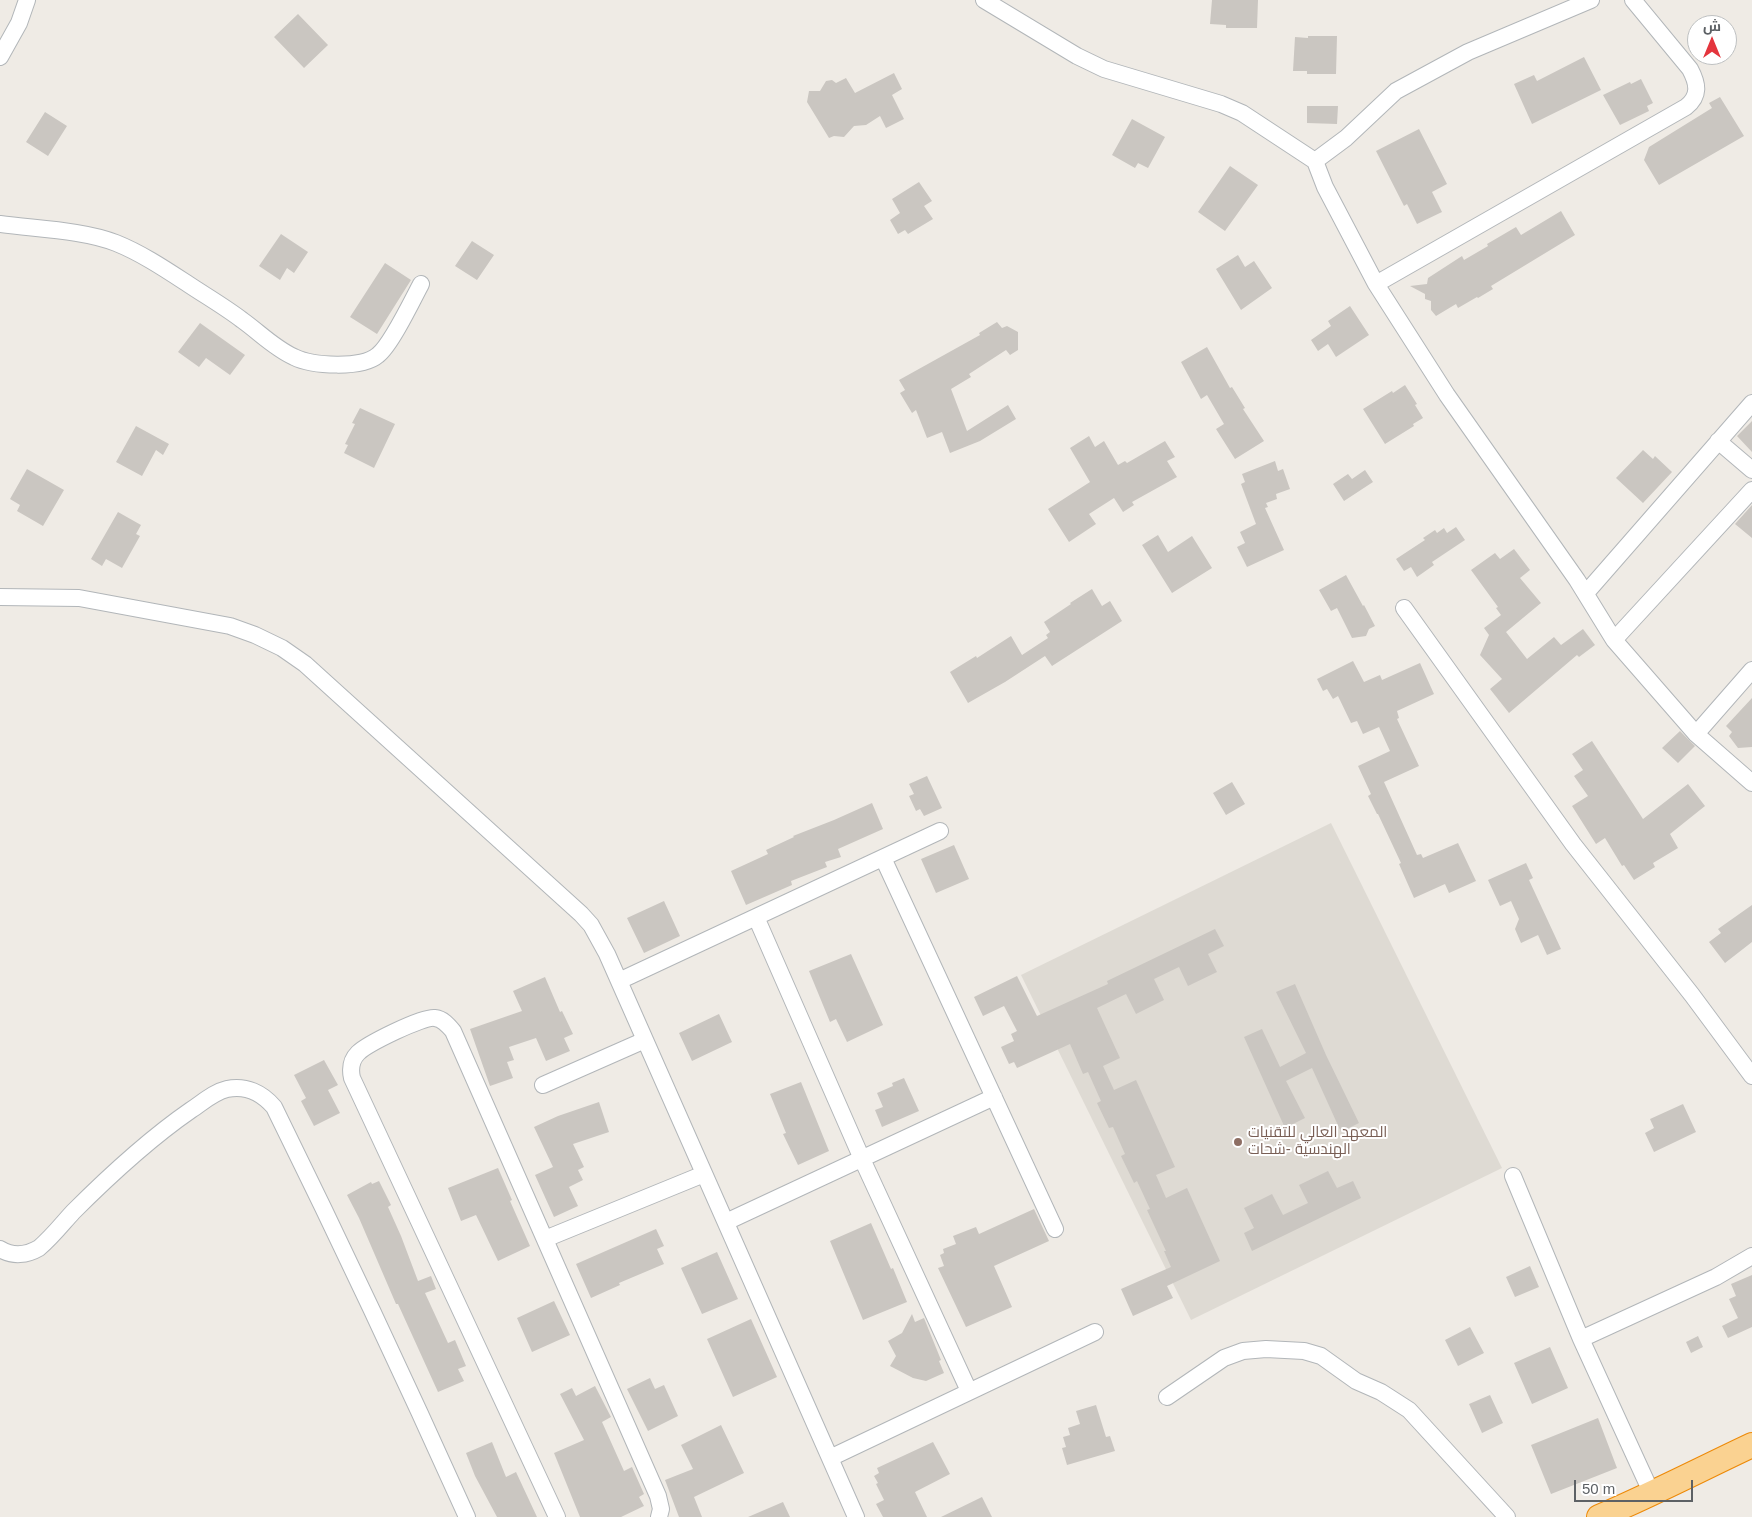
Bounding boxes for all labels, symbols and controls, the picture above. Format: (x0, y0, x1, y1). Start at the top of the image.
north arrow (1687, 15, 1737, 65)
text: ش (1703, 18, 1721, 34)
place label: المعهد العالي للتقنيات الهندسية -شحات (1248, 1124, 1387, 1159)
marker: المعهد العالي للتقنيات الهندسية -شحات (1232, 1136, 1244, 1148)
scale bar (1577, 1470, 1696, 1502)
text: 50 m (1582, 1480, 1615, 1497)

